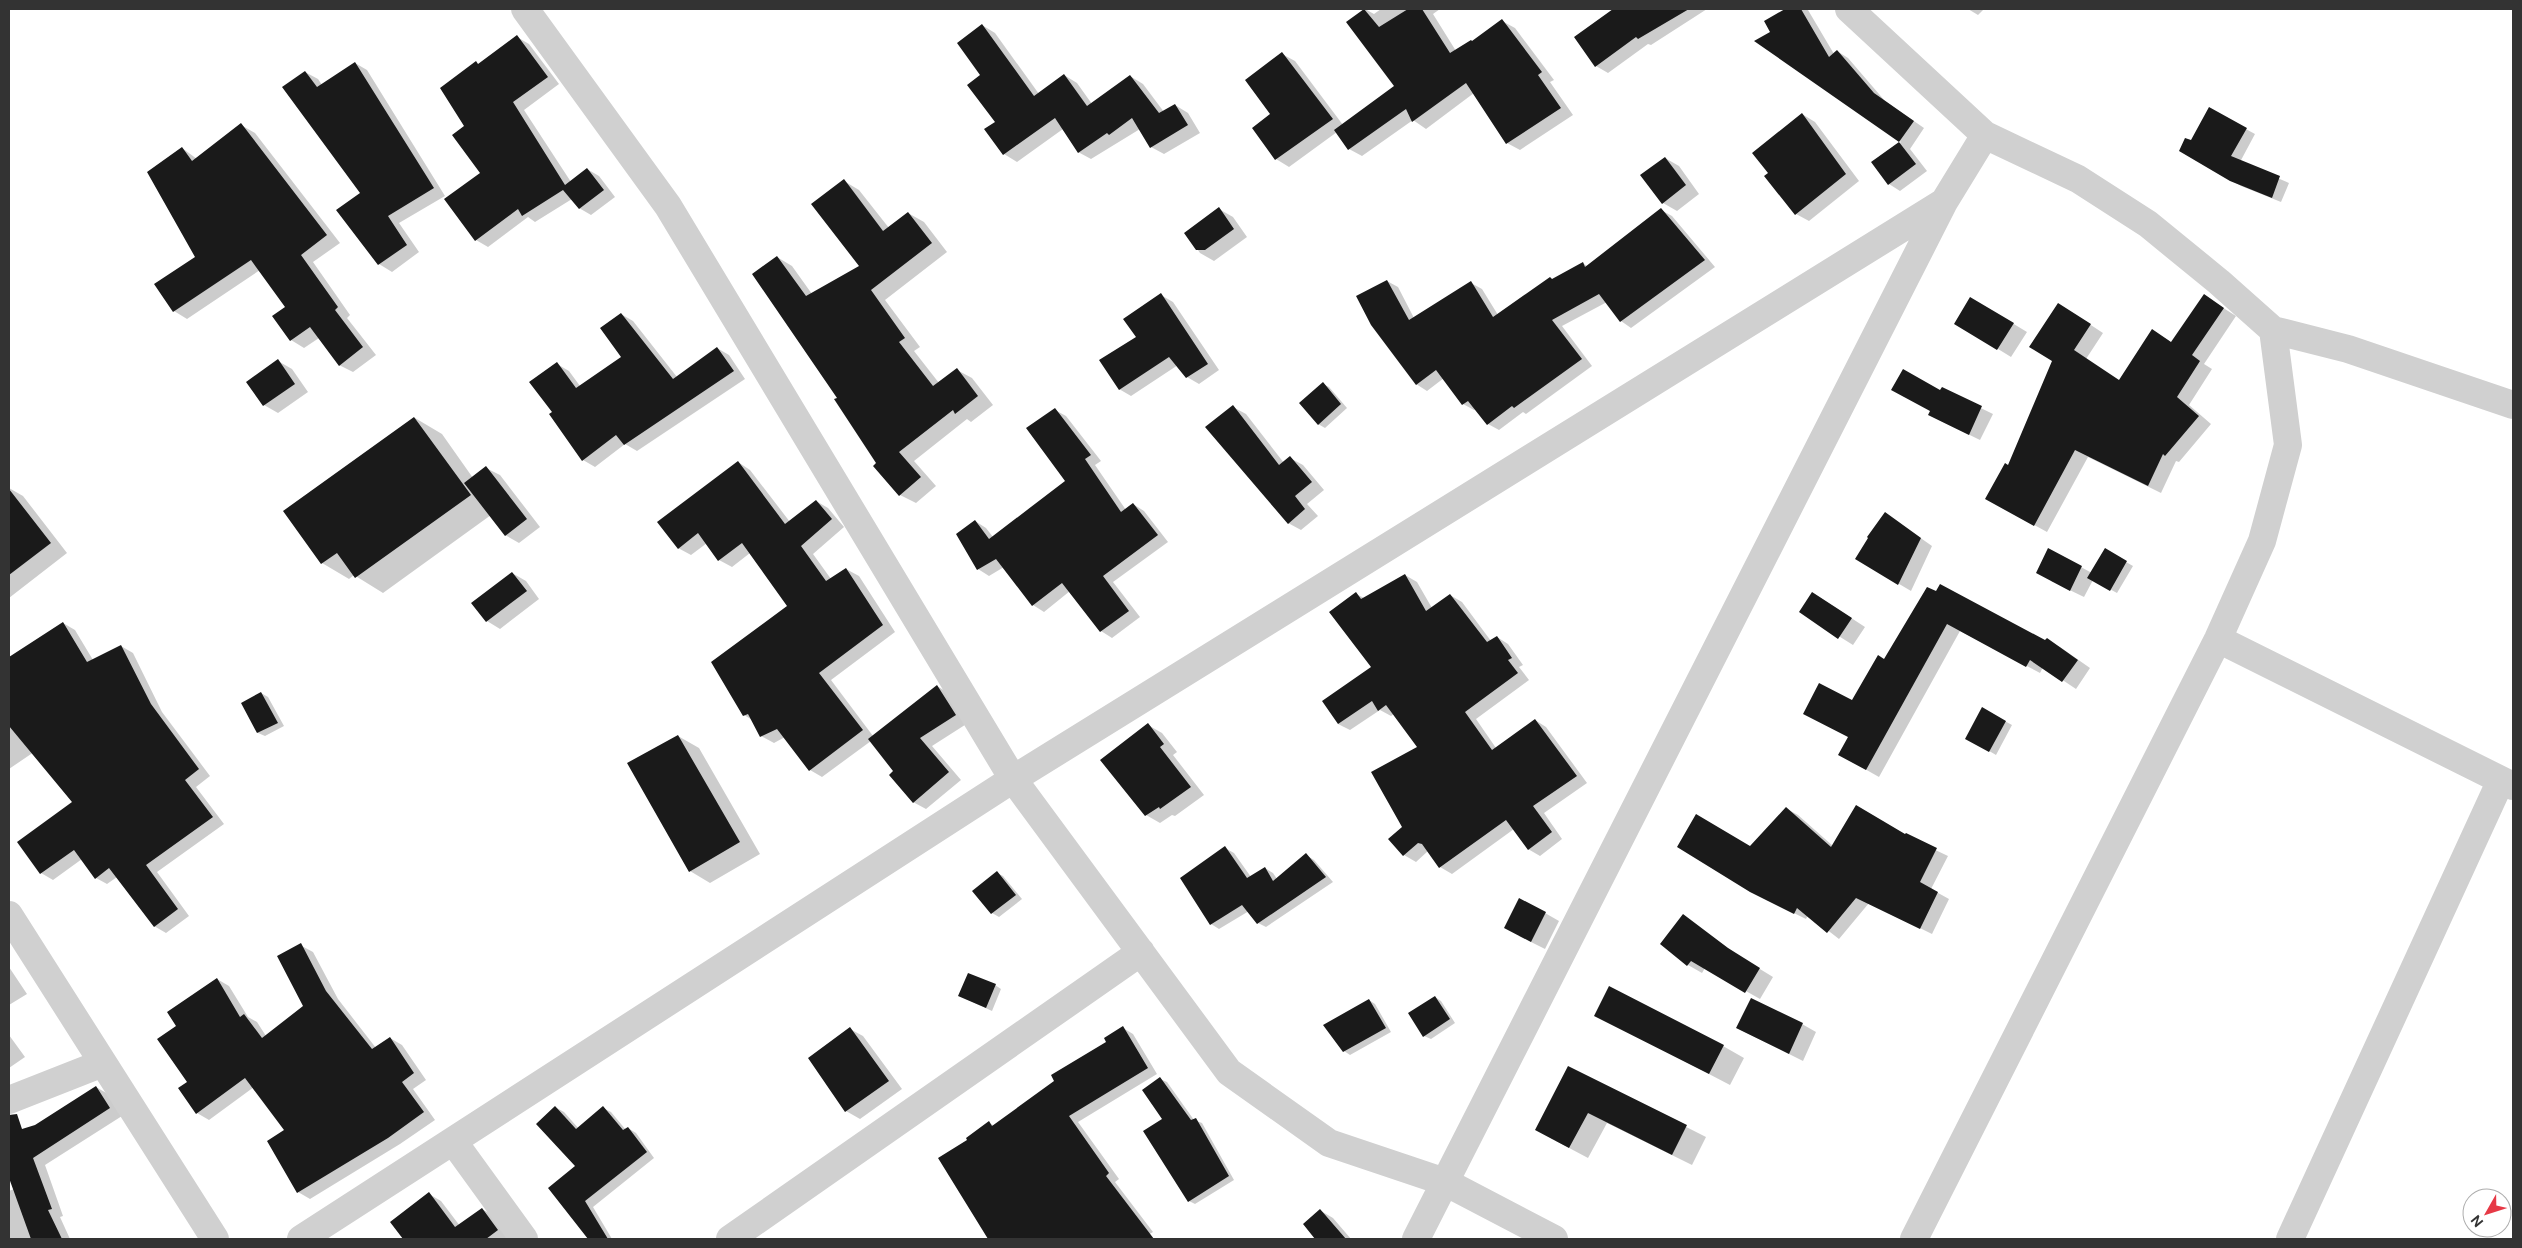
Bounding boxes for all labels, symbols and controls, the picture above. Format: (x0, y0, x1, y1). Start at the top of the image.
north arrow (2462, 1188, 2512, 1238)
text: N (2467, 1212, 2487, 1231)

